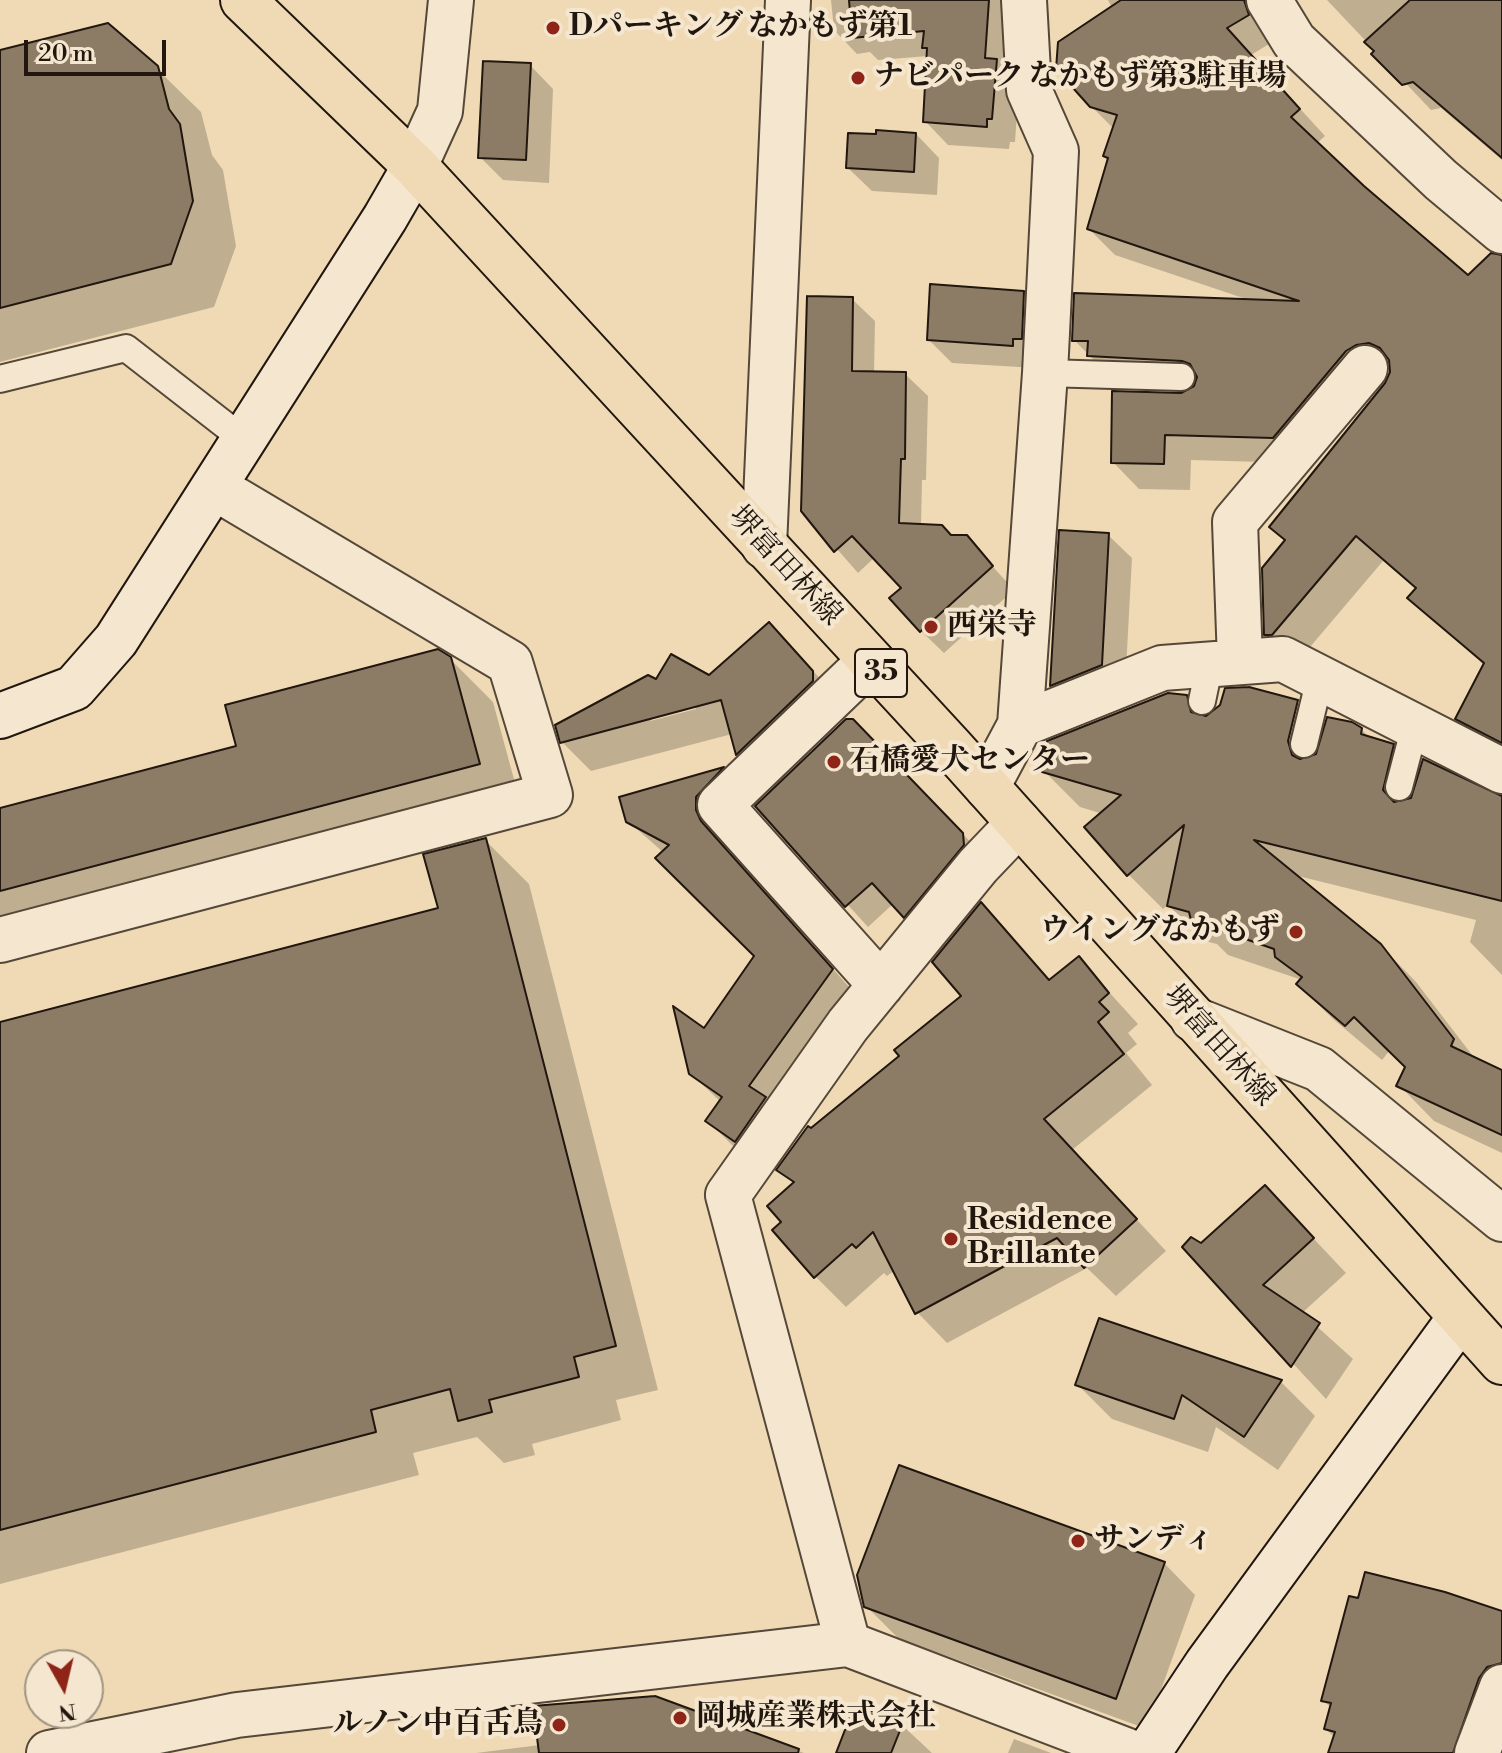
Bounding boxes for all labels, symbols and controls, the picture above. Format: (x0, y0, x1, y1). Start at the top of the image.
place label: Dパーキング なかもず第1 (569, 10, 912, 46)
marker: Dパーキング なかもず第1 (544, 19, 562, 37)
scale bar (28, 24, 170, 74)
text: 20 m (38, 39, 94, 69)
place label: ナビパーク なかもず第3駐車場 (874, 60, 1287, 96)
marker: ナビパーク なかもず第3駐車場 (849, 69, 867, 87)
street label: 堺富田林線 (720, 500, 848, 634)
place label: 西栄寺 (947, 609, 1037, 645)
marker: 西栄寺 (922, 618, 940, 636)
road number: 35 (855, 649, 907, 697)
place label: 石橋愛犬センター (850, 744, 1090, 780)
marker: 石橋愛犬センター (825, 753, 843, 771)
place label: ウイングなかもず (1040, 914, 1280, 950)
marker: ウイングなかもず (1287, 923, 1305, 941)
street label: 堺富田林線 (1154, 979, 1282, 1115)
place label: Residence Brillante (967, 1204, 1112, 1274)
marker: Residence Brillante (942, 1230, 960, 1248)
place label: サンディ (1094, 1523, 1214, 1559)
marker: サンディ (1069, 1532, 1087, 1550)
north arrow (24, 1649, 104, 1729)
text: N (57, 1697, 78, 1726)
place label: 岡城産業株式会社 (696, 1700, 936, 1736)
place label: ルノン中百舌鳥 (333, 1707, 543, 1743)
marker: 岡城産業株式会社 (671, 1709, 689, 1727)
marker: ルノン中百舌鳥 (550, 1716, 568, 1734)

